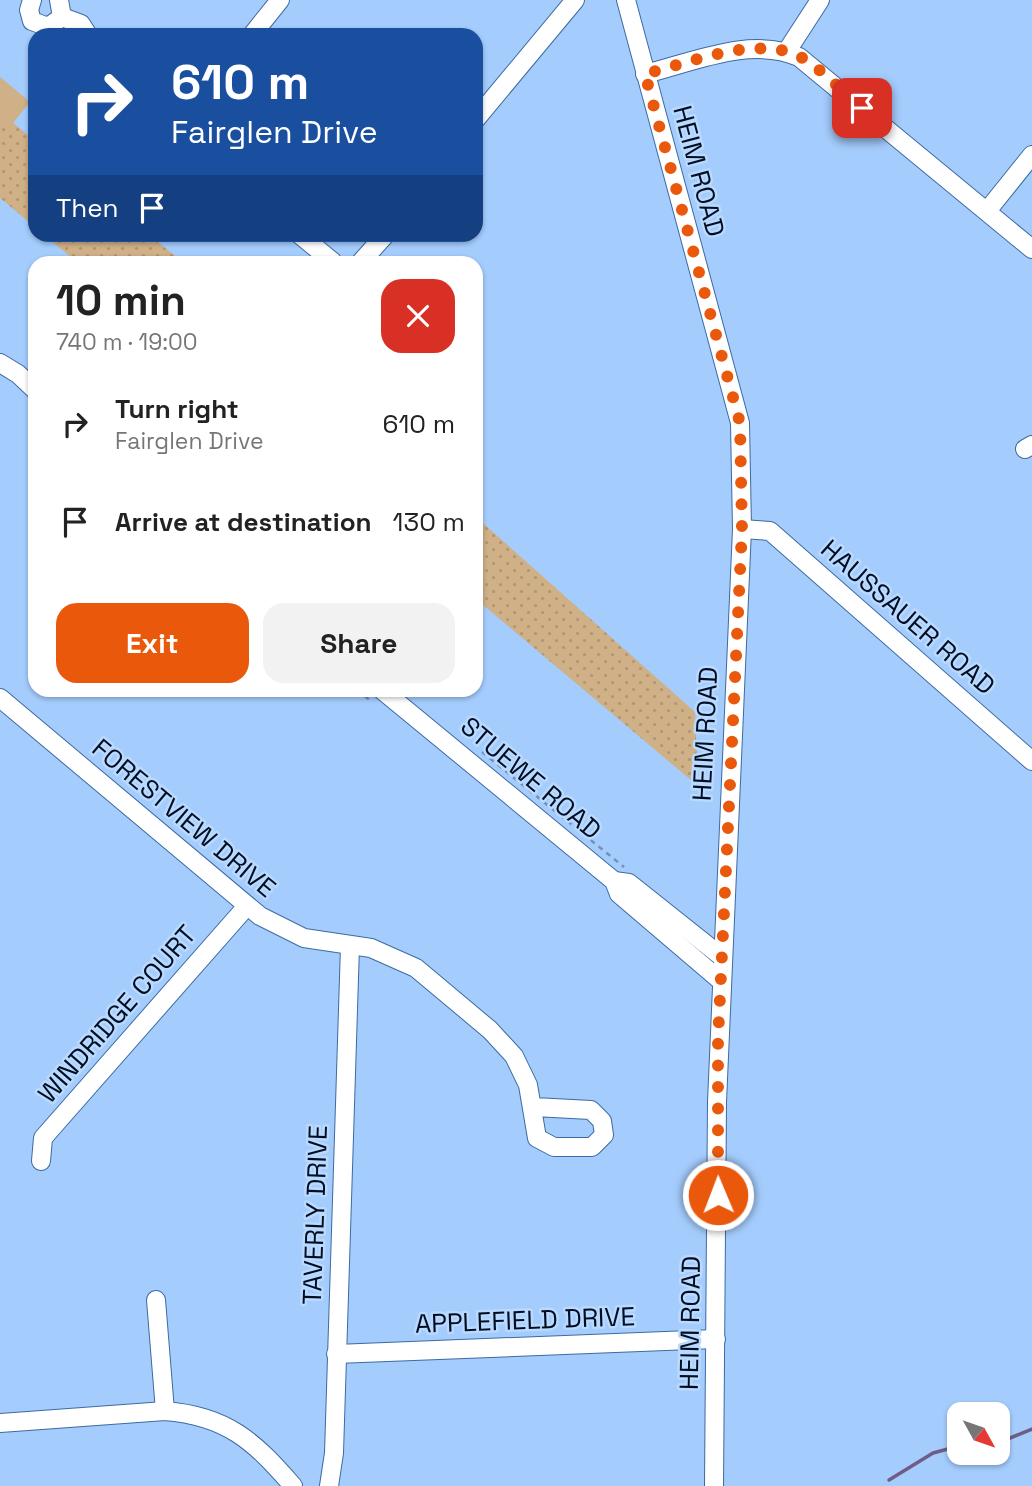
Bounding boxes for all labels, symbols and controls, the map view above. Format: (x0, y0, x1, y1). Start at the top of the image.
text: 610 m (171, 51, 309, 113)
icon: right (56, 56, 147, 147)
pin (832, 78, 892, 138)
icon: arrive (843, 89, 881, 127)
street label: HEIM ROAD (665, 102, 733, 240)
text: Fairglen Drive (171, 112, 378, 152)
icon: arrive (133, 189, 171, 227)
text: Then (56, 191, 119, 225)
text: 10 min (56, 274, 186, 327)
button: close (381, 279, 455, 353)
text: 740 m · 19:00 (56, 327, 198, 357)
text: Turn right (115, 392, 239, 426)
icon: right (56, 405, 94, 443)
text: 610 m (383, 407, 455, 441)
text: Fairglen Drive (115, 426, 264, 456)
icon: arrive (56, 503, 94, 541)
text: Arrive at destination (115, 505, 372, 539)
text: 130 m (393, 505, 465, 539)
street label: HAUSSAUER ROAD (814, 532, 1002, 702)
button: Exit (56, 603, 249, 683)
button: Share (263, 603, 455, 683)
street label: HEIM ROAD (685, 666, 725, 802)
street label: STUEWE ROAD (454, 709, 608, 847)
street label: FORESTVIEW DRIVE (85, 731, 283, 905)
street label: WINDRIDGE COURT (30, 918, 204, 1110)
street label: TAVERLY DRIVE (295, 1125, 335, 1305)
position arrow (681, 1158, 755, 1232)
street label: HEIM ROAD (672, 1256, 708, 1390)
street label: APPLEFIELD DRIVE (414, 1299, 636, 1341)
north arrow (947, 1402, 1010, 1465)
map controls (947, 1402, 1010, 1465)

